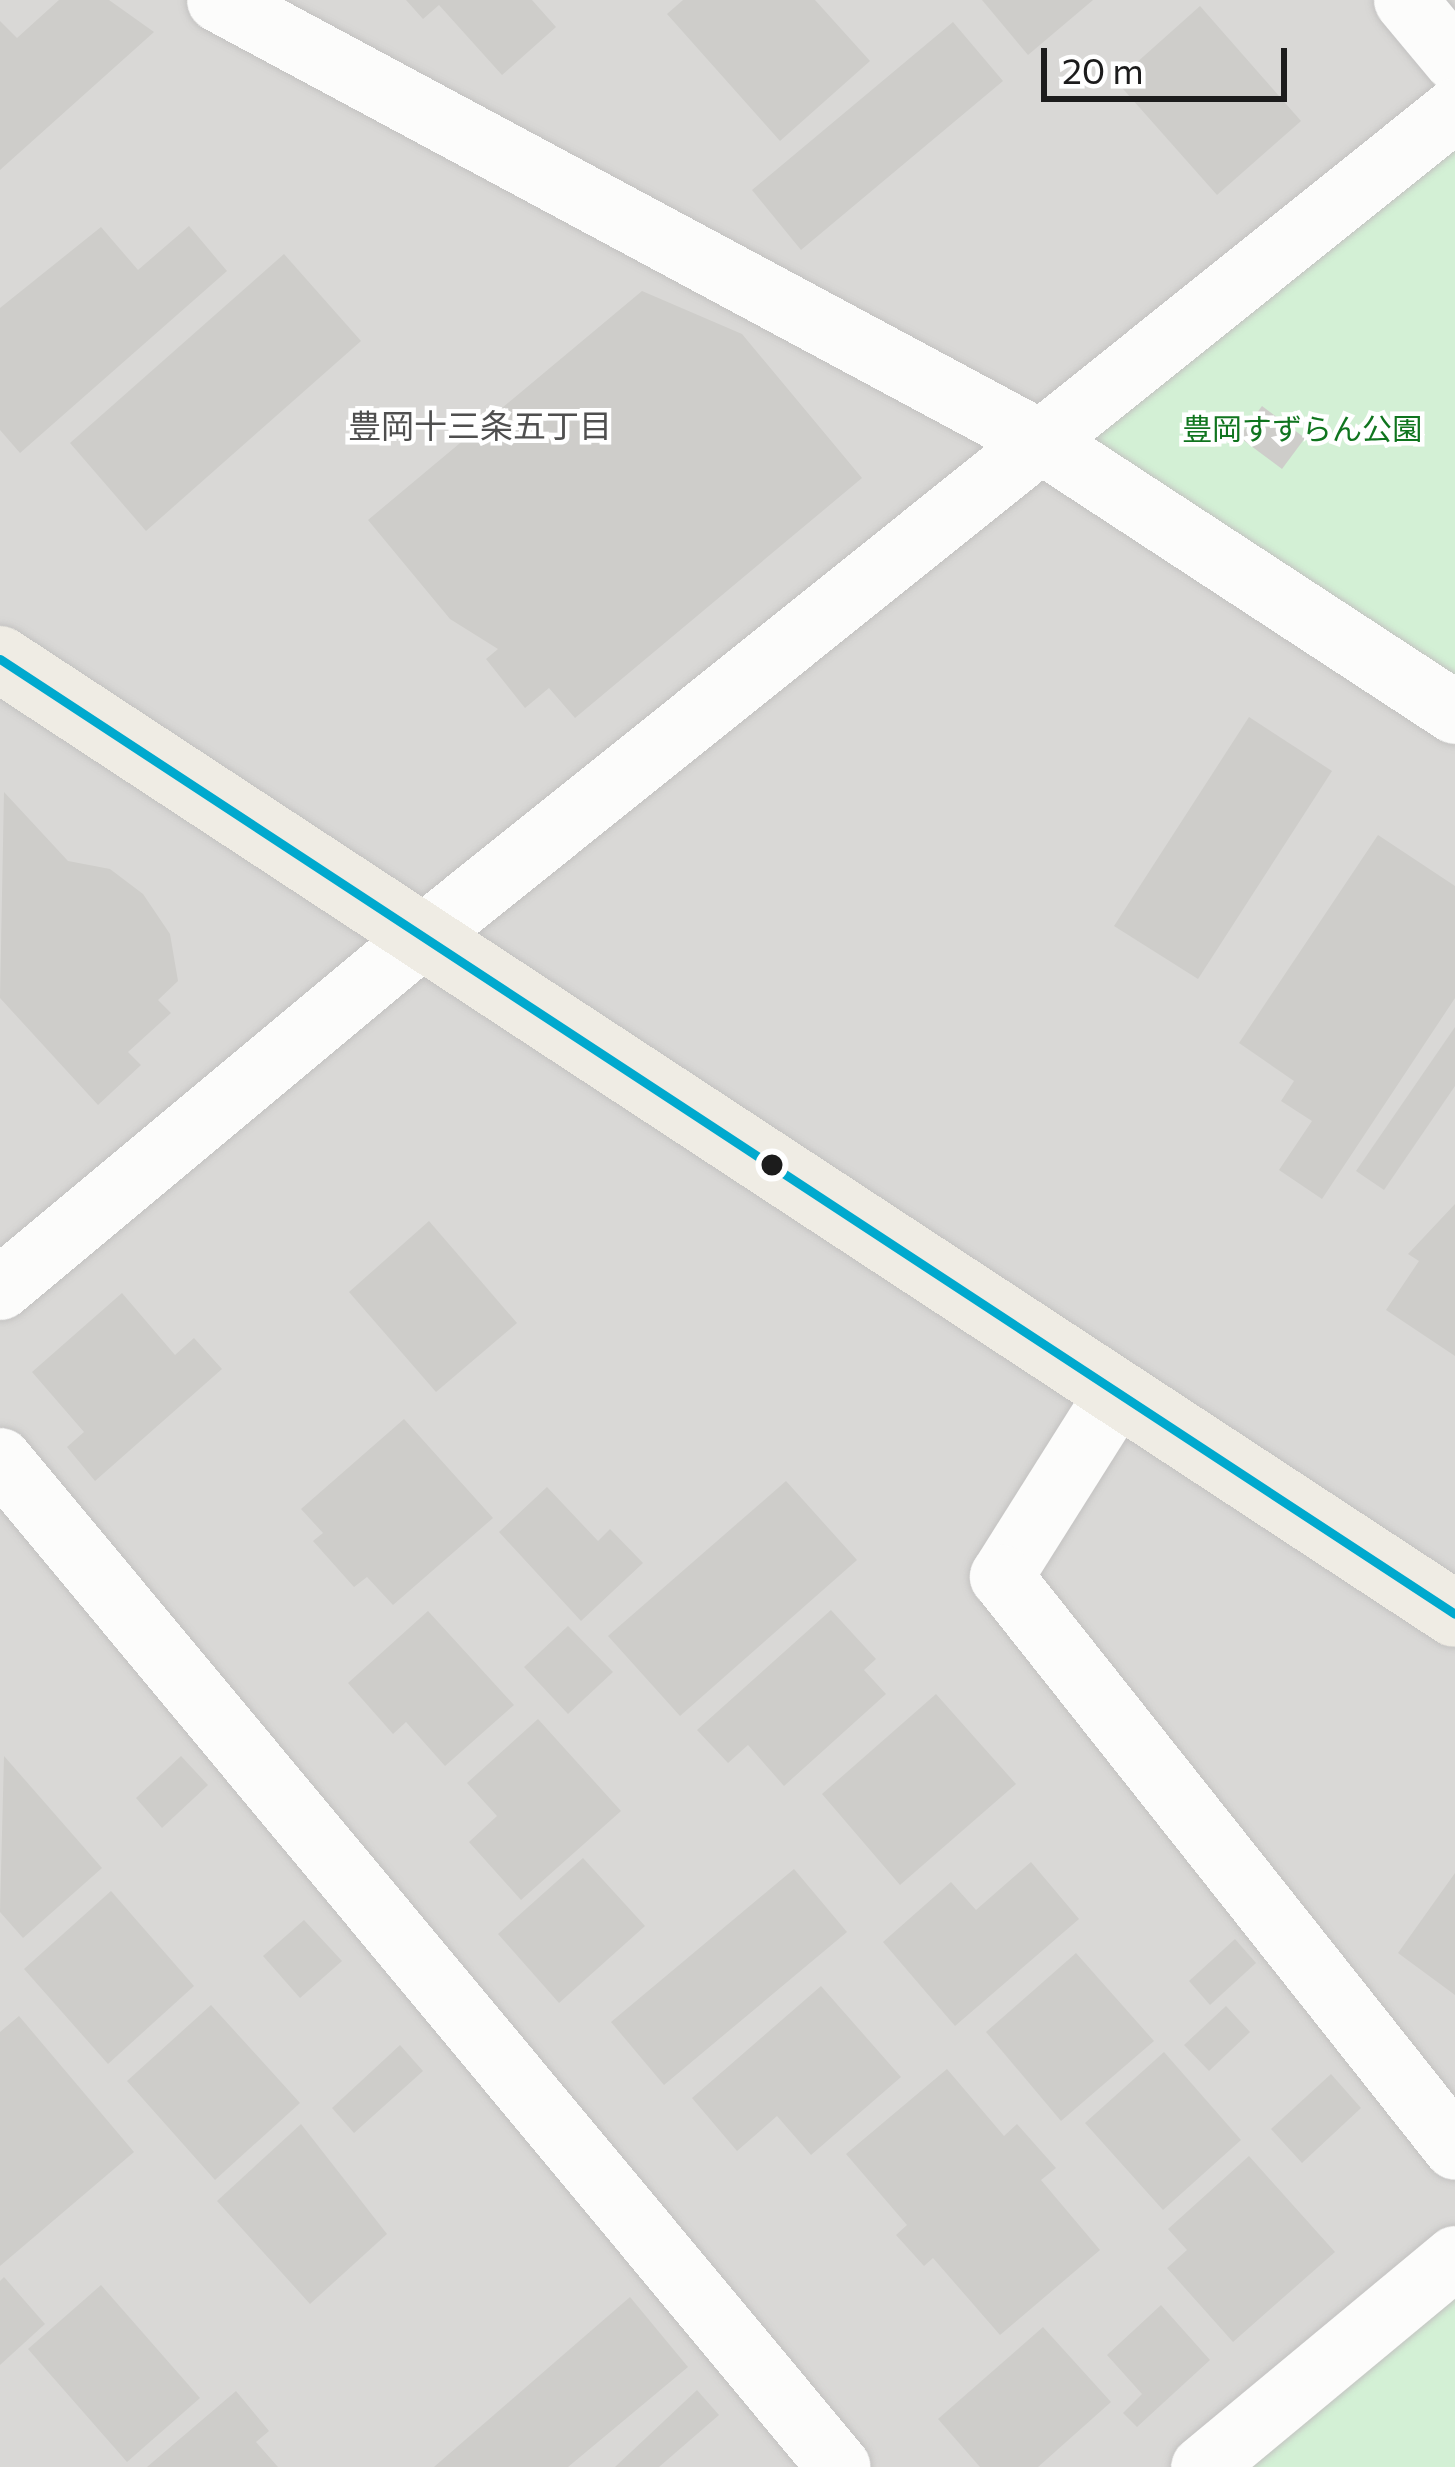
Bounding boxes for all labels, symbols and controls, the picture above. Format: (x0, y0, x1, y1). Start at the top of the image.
scale bar (1047, 24, 1293, 98)
text: 20 m (1062, 47, 1144, 91)
district label: 豊岡十三条五丁目 (348, 405, 612, 445)
park label: 豊岡すずらん公園 (1182, 410, 1422, 446)
unlabelled marker (761, 1154, 783, 1176)

